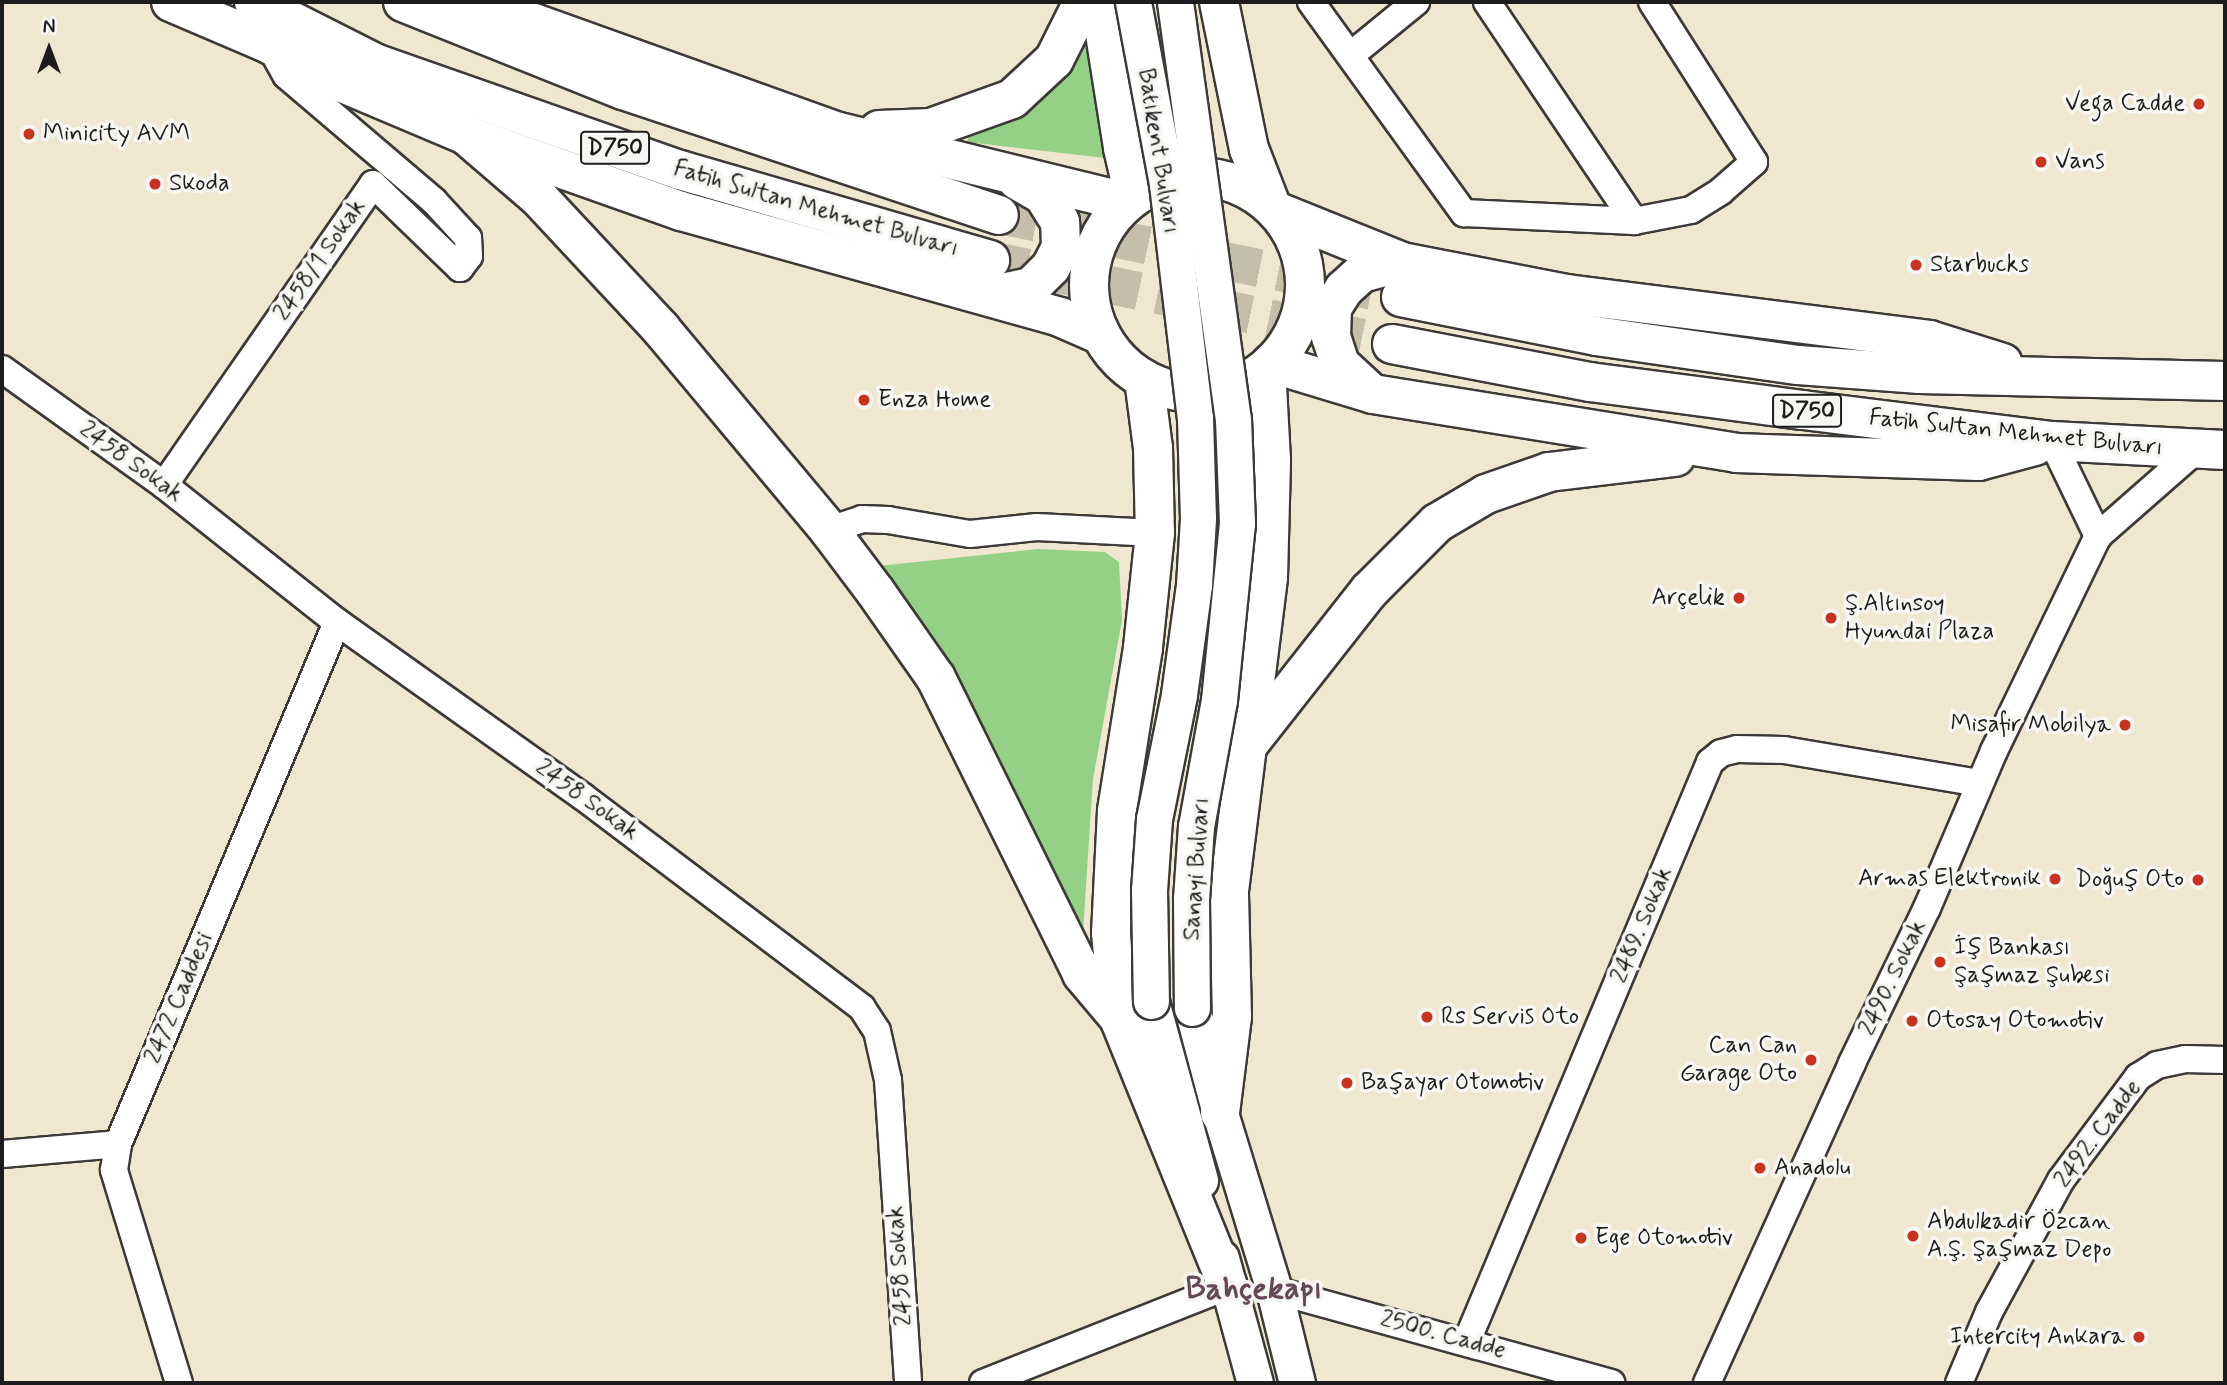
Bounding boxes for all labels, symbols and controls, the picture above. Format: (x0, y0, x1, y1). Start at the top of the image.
north arrow (14, 14, 84, 84)
text: N (43, 15, 55, 40)
street label: Batıkent Bulvarı (1131, 66, 1185, 236)
place label: Vega Cadde (2065, 90, 2185, 118)
marker: Vega Cadde (2191, 96, 2207, 112)
place label: Minicity AVM (43, 120, 190, 148)
marker: Minicity AVM (21, 126, 37, 142)
road number: D750 (580, 128, 650, 168)
place label: Vans (2055, 148, 2105, 176)
street label: Fatih Sultan Mehmet Bulvarı (667, 154, 965, 264)
marker: Vans (2033, 154, 2049, 170)
place label: Skoda (169, 170, 230, 198)
marker: Skoda (147, 176, 163, 192)
street label: 2458/1 Sokak (268, 194, 372, 326)
place label: Starbucks (1930, 251, 2029, 279)
marker: Starbucks (1908, 257, 1924, 273)
place label: Enza Home (878, 386, 995, 414)
marker: Enza Home (856, 392, 872, 408)
road number: D750 (1772, 392, 1842, 430)
street label: Fatih Sultan Mehmet Bulvarı (1865, 403, 2167, 463)
street label: 2458 Sokak (74, 415, 188, 509)
place label: Arçelik (1651, 584, 1725, 612)
marker: Arçelik (1731, 590, 1747, 606)
place label: Ş.Altınsoy Hyundai Plaza (1845, 590, 1994, 646)
marker: Ş.Altınsoy Hyundai Plaza (1823, 610, 1839, 626)
place label: Misafir Mobilya (1953, 711, 2111, 739)
marker: Misafir Mobilya (2117, 717, 2133, 733)
street label: 2458 Sokak (530, 753, 644, 847)
street label: Sanayi Bulvarı (1178, 796, 1216, 942)
street label: 2489. Sokak (1605, 863, 1679, 987)
place label: Armas Elektronik (1858, 865, 2041, 893)
place label: Doğuş Oto (2075, 866, 2184, 894)
marker: Armas Elektronik (2047, 871, 2063, 887)
marker: Doğuş Oto (2190, 872, 2206, 888)
street label: 2490. Sokak (1853, 916, 1933, 1040)
street label: 2472 Caddesi (138, 928, 220, 1068)
place label: İş Bankası Şaşmaz Şubesi (1954, 934, 2110, 990)
marker: İş Bankası Şaşmaz Şubesi (1932, 954, 1948, 970)
place label: Rs Servis Oto (1441, 1003, 1579, 1031)
place label: Otosay Otomotiv (1926, 1007, 2104, 1035)
marker: Rs Servis Oto (1419, 1009, 1435, 1025)
marker: Otosay Otomotiv (1904, 1013, 1920, 1029)
place label: Can Can Garage Oto (1680, 1032, 1797, 1088)
marker: Can Can Garage Oto (1803, 1052, 1819, 1068)
place label: Başayar Otomotiv (1361, 1069, 1551, 1097)
marker: Başayar Otomotiv (1339, 1075, 1355, 1091)
street label: 2492. Cadde (2048, 1075, 2148, 1193)
place label: Anadolu (1774, 1154, 1850, 1182)
marker: Anadolu (1752, 1160, 1768, 1176)
street label: 2458 Sokak (881, 1205, 919, 1327)
place label: Abdulkadir Özcan A.Ş. Şaşmaz Depo (1927, 1208, 2112, 1264)
place label: Ege Otomotiv (1595, 1224, 1733, 1252)
marker: Abdulkadir Özcan A.Ş. Şaşmaz Depo (1905, 1228, 1921, 1244)
marker: Ege Otomotiv (1573, 1230, 1589, 1246)
district label: Bahçekapı (1186, 1270, 1322, 1308)
street label: 2500. Cadde (1377, 1304, 1509, 1366)
place label: Intercity Ankara (1950, 1323, 2125, 1351)
marker: Intercity Ankara (2131, 1329, 2147, 1345)

